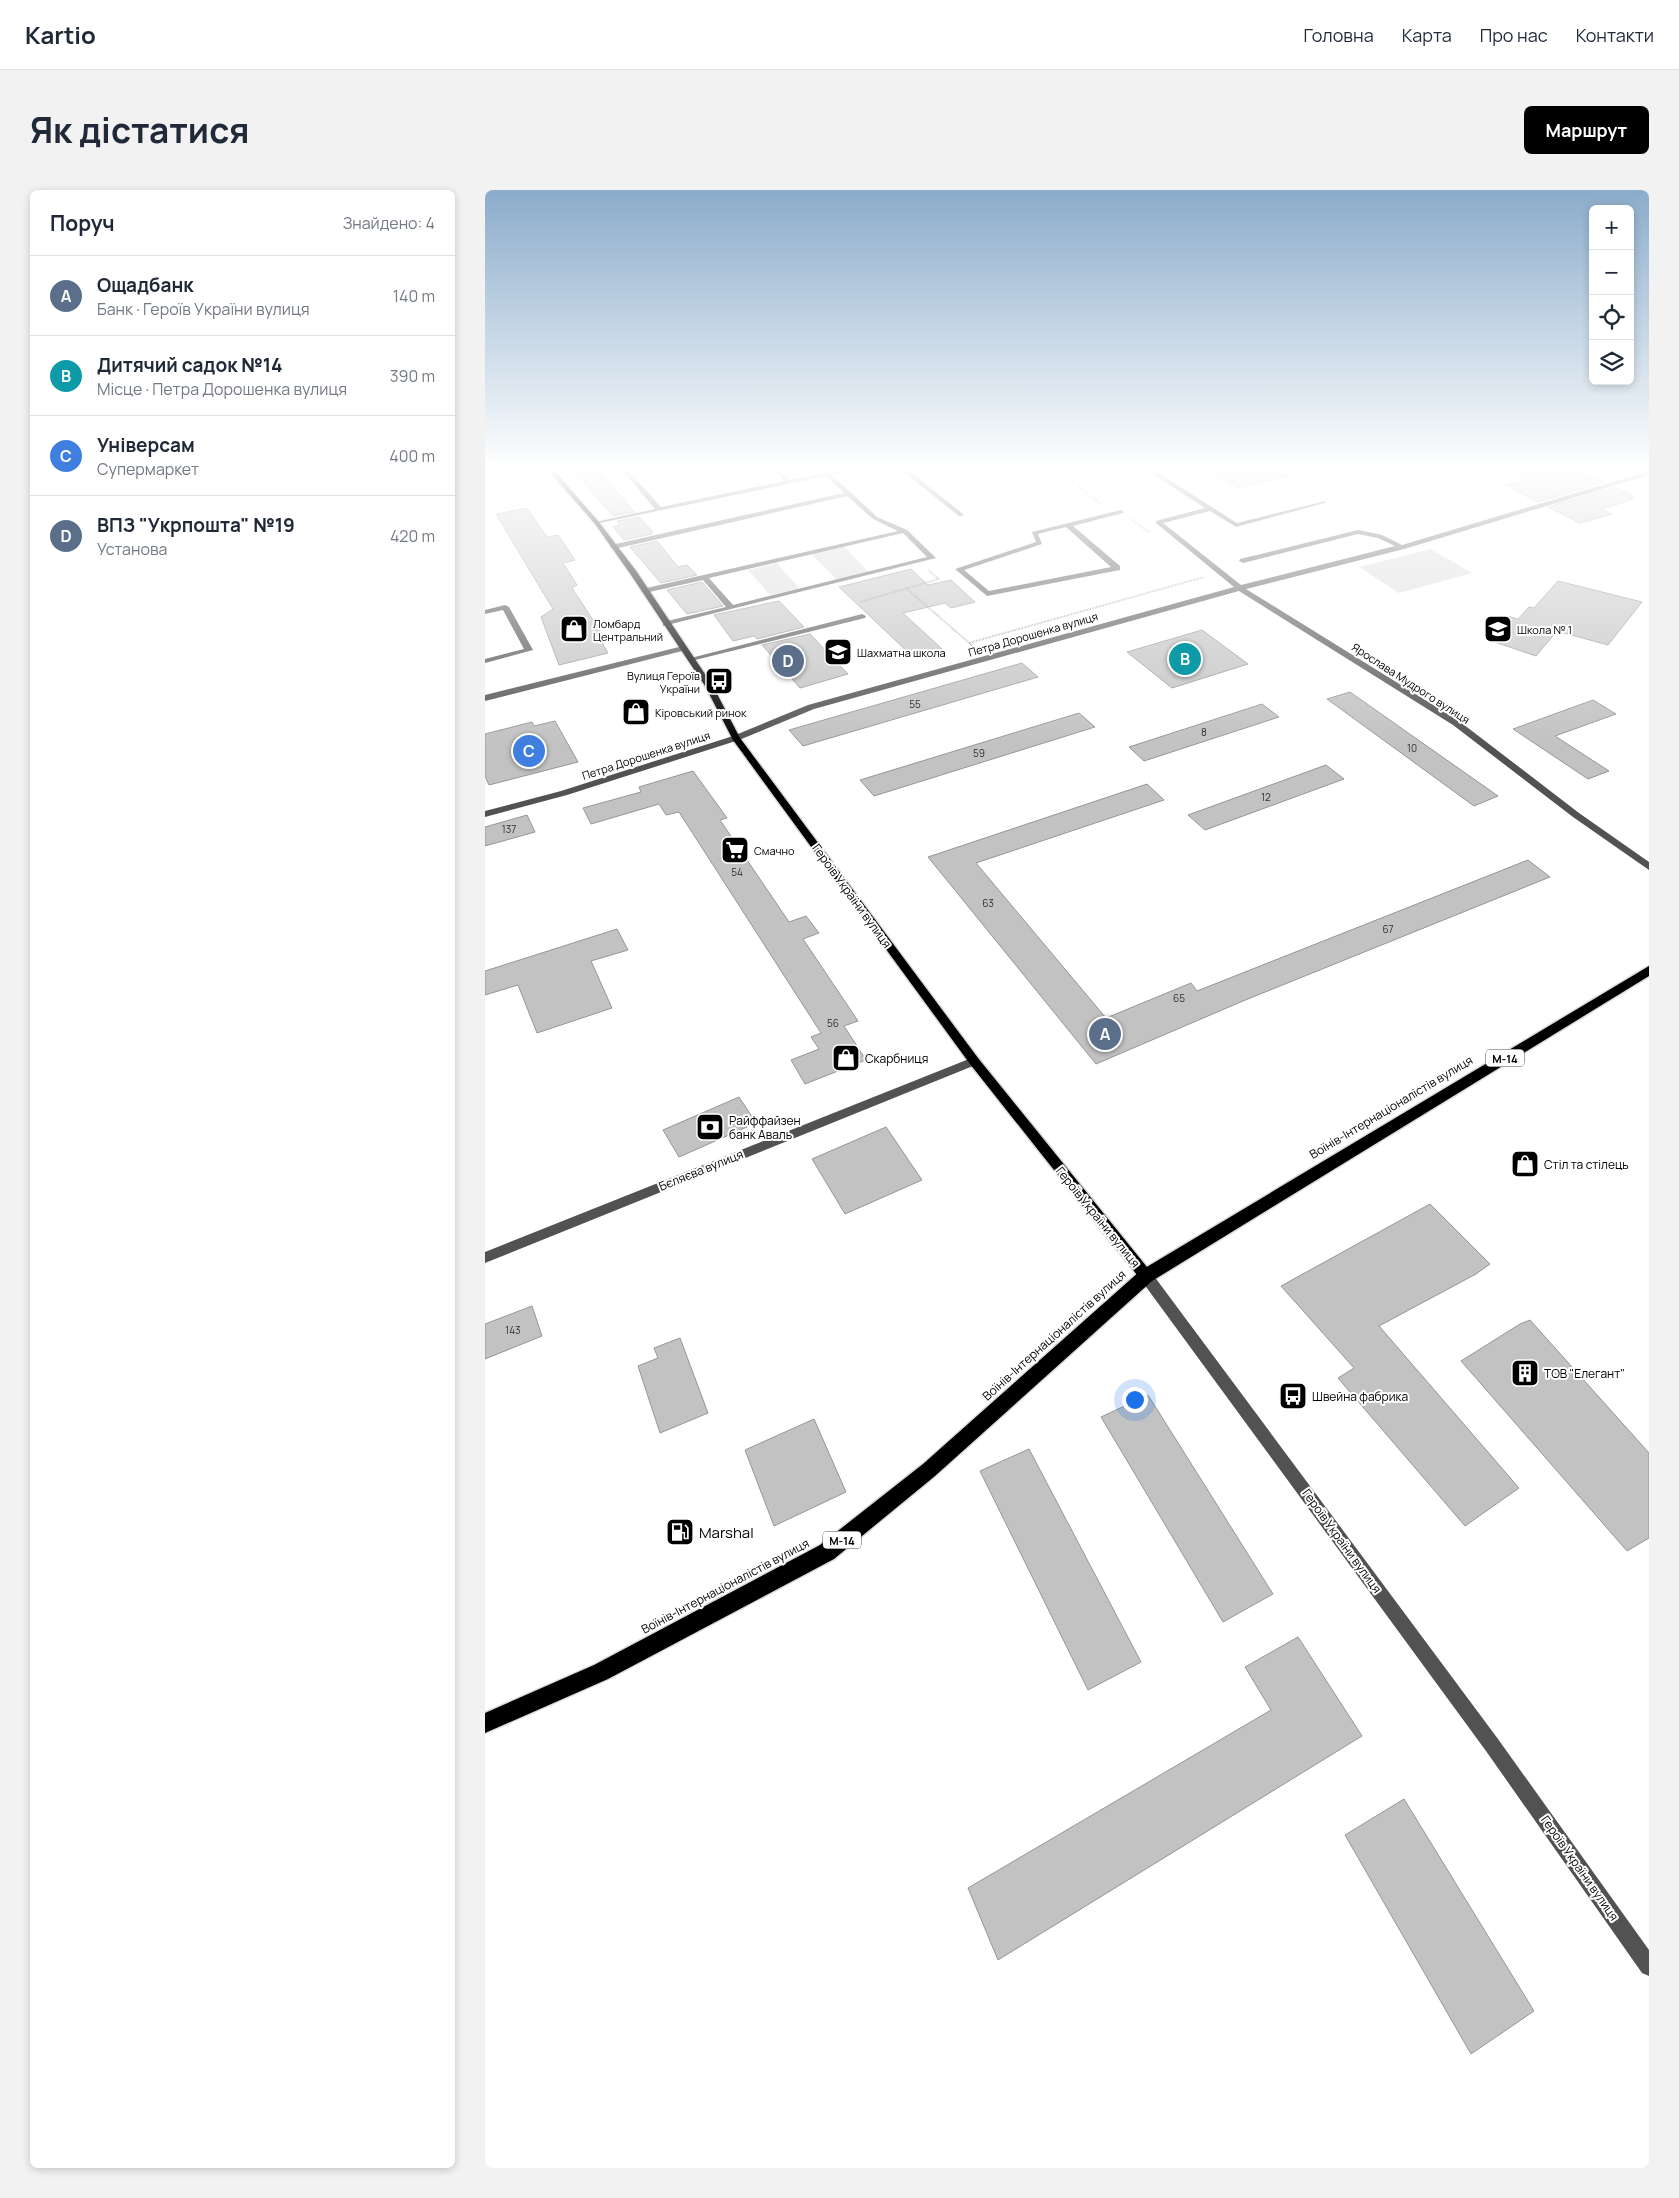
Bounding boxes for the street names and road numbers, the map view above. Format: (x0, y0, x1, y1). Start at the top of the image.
street label: Петра Дорошенка вулиця (967, 608, 1099, 660)
street label: Ярослава Мудрого вулиця (1349, 639, 1473, 727)
street label: Петра Дорошенка вулиця (580, 727, 712, 783)
street label: Героїв України вулиця (808, 840, 896, 952)
road number: М-14 (1486, 1050, 1524, 1066)
street label: Воїнів-Інтернаціоналістів вулиця (1306, 1051, 1476, 1163)
street label: Бєляєва вулиця (656, 1145, 746, 1195)
street label: Героїв України вулиця (1052, 1163, 1144, 1271)
street label: Воїнів-Інтернаціоналістів вулиця (979, 1266, 1129, 1404)
street label: Героїв України вулиця (1298, 1485, 1386, 1597)
road number: М-14 (823, 1532, 861, 1548)
street label: Воїнів-Інтернаціоналістів вулиця (638, 1534, 812, 1638)
street label: Героїв України вулиця (1537, 1812, 1623, 1924)

